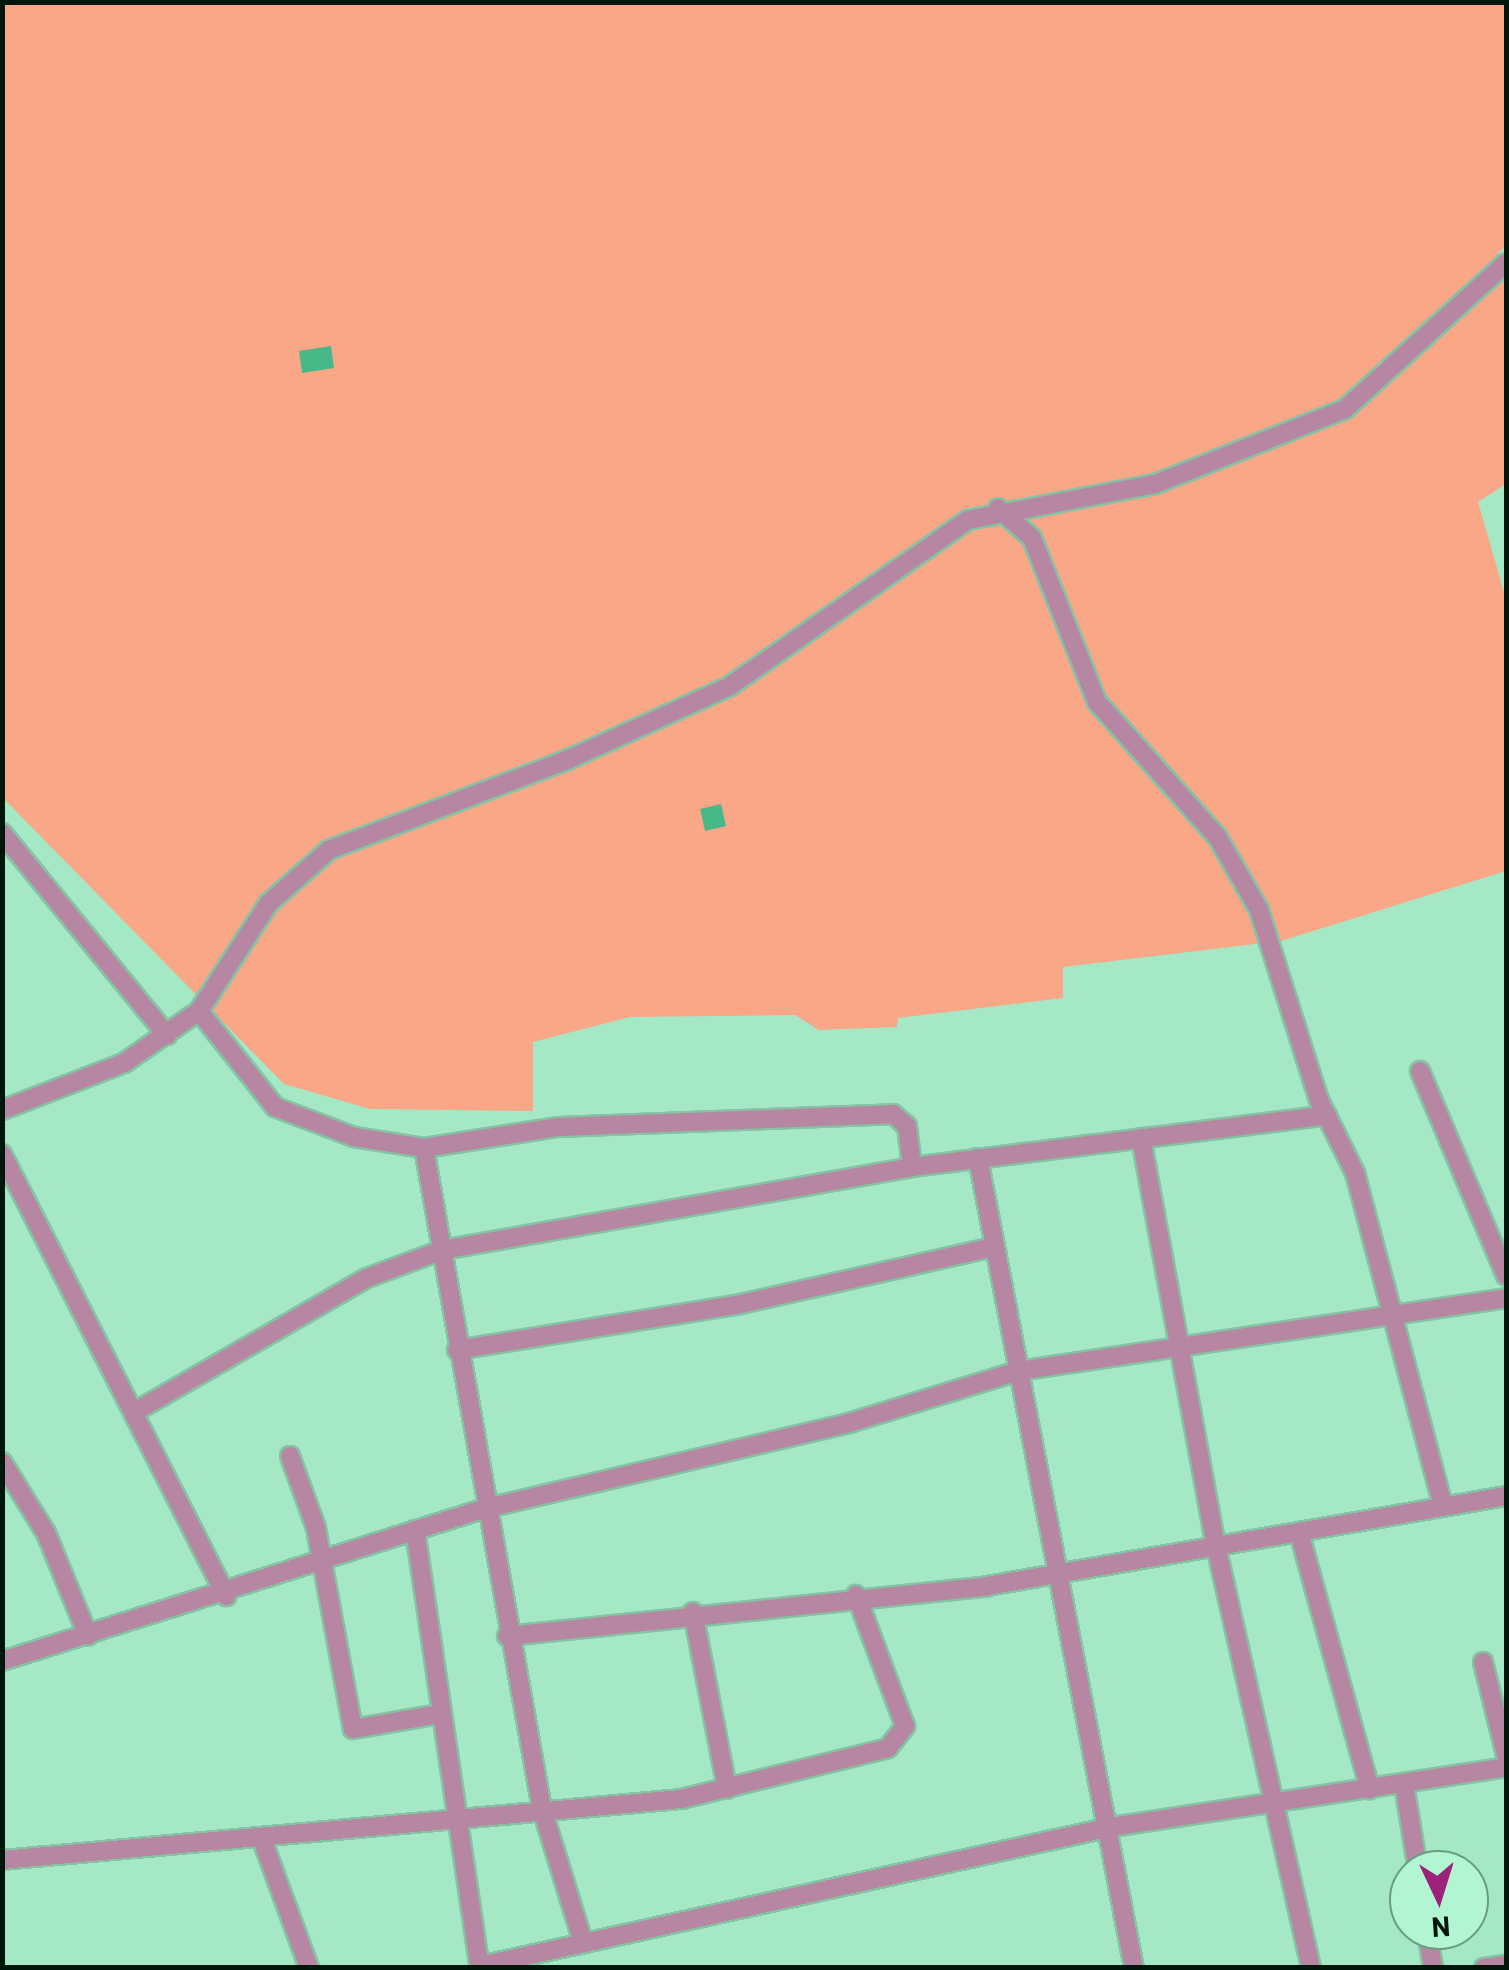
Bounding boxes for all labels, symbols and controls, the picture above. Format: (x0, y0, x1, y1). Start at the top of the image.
north arrow (1389, 1850, 1489, 1950)
text: N (1430, 1910, 1451, 1946)

